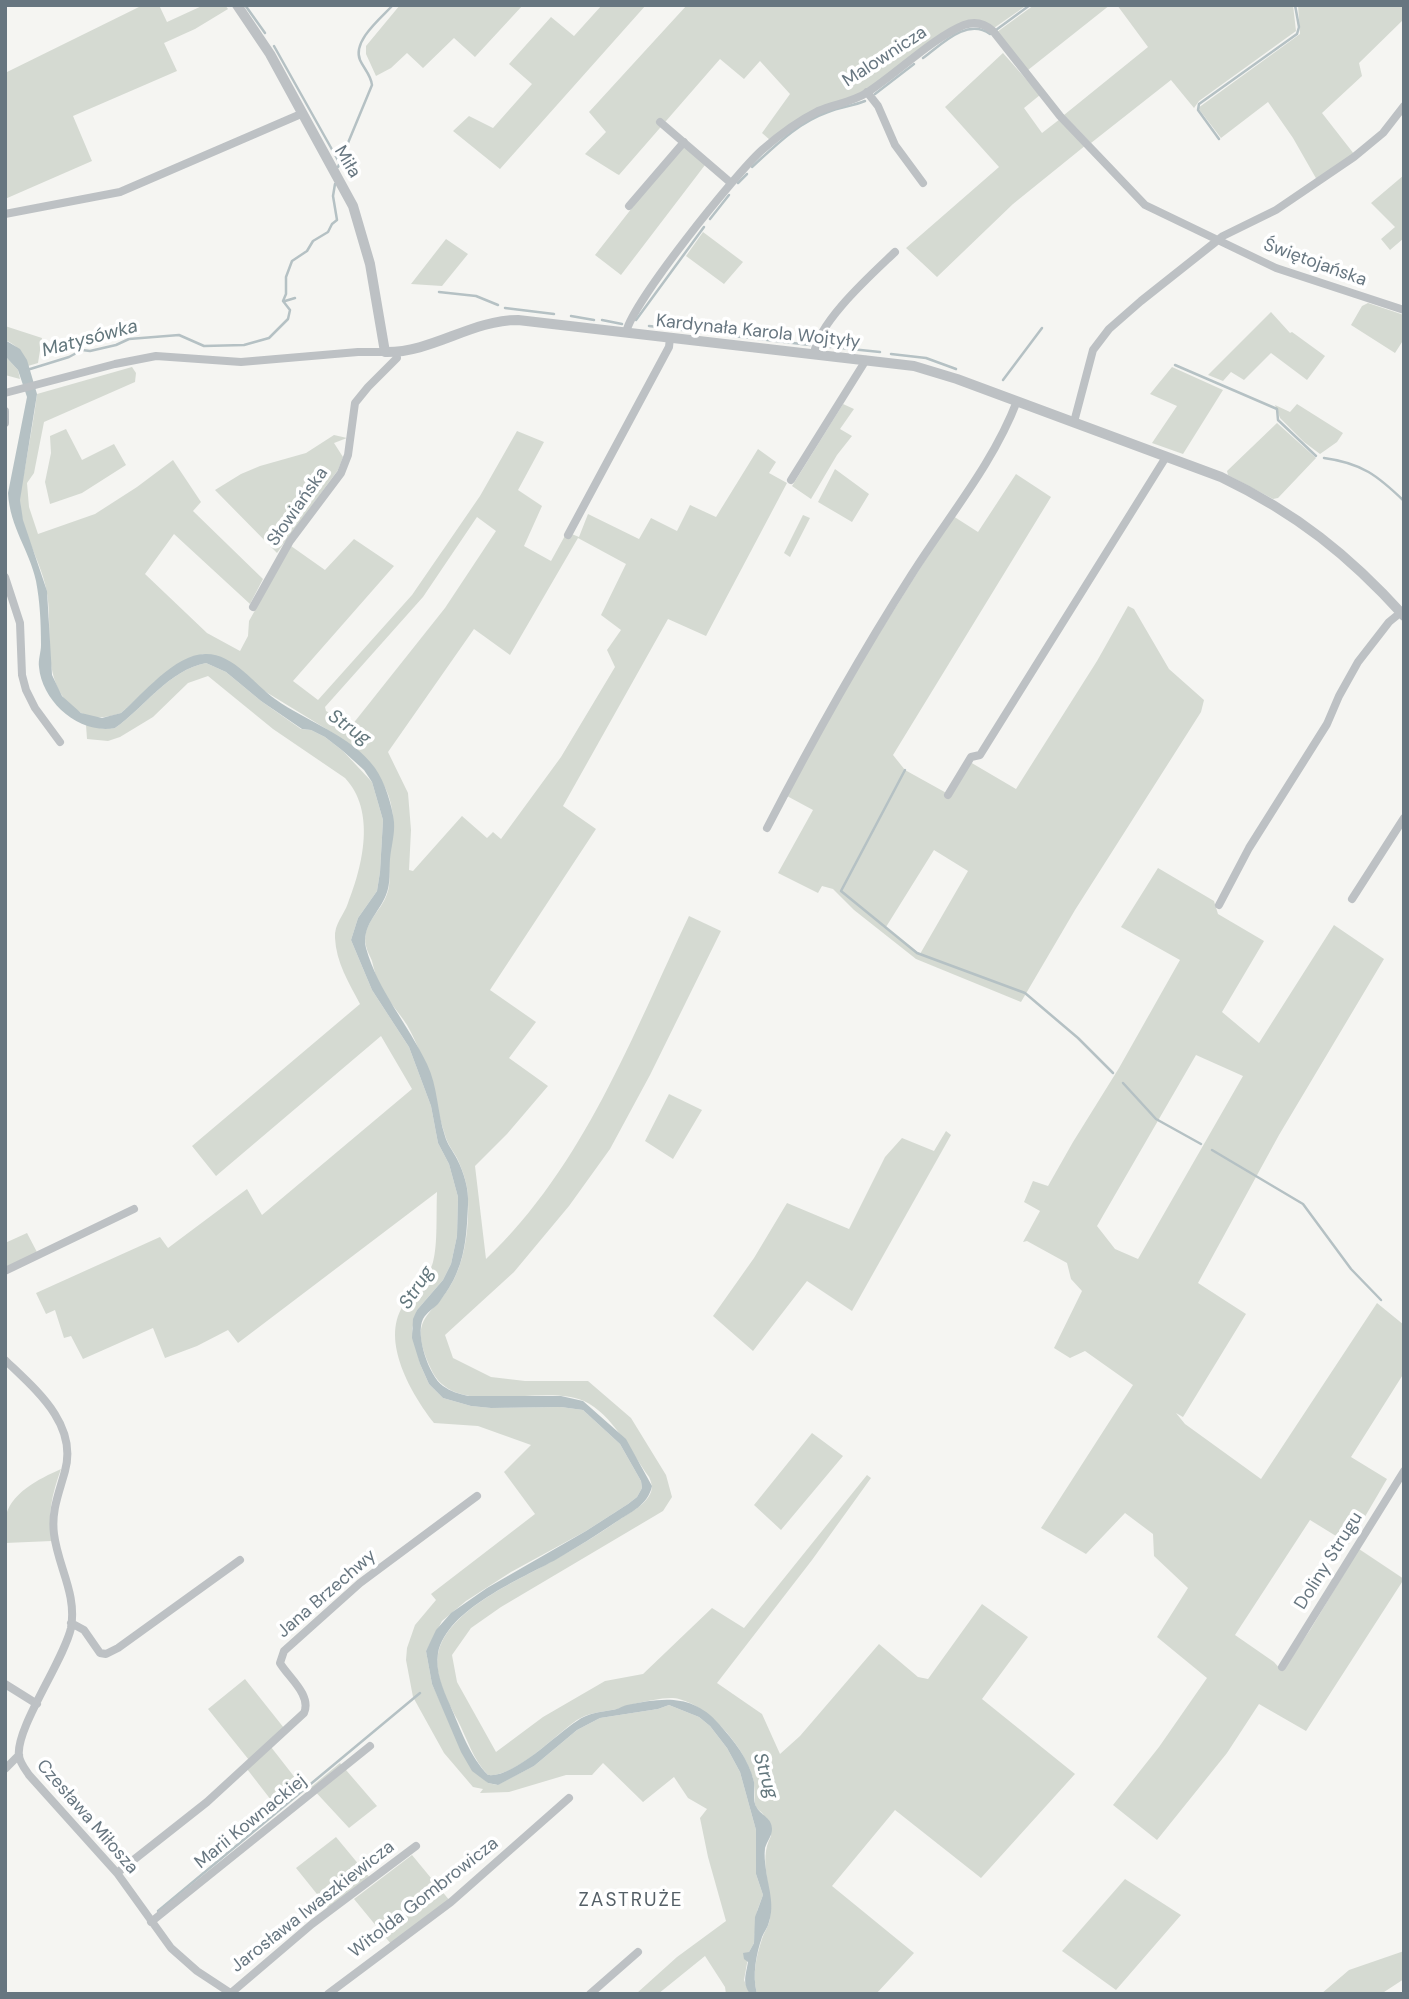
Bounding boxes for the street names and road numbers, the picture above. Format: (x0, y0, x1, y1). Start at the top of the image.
street label: Malownicza (839, 22, 931, 92)
street label: Miła (329, 142, 365, 182)
street label: Świętojańska (1260, 234, 1370, 292)
street label: Kardynała Karola Wojtyły (655, 311, 861, 353)
street label: Słowiańska (263, 463, 333, 551)
street label: Doliny Strugu (1290, 1508, 1368, 1614)
street label: Jana Brzechwy (273, 1545, 381, 1643)
street label: Czesława Miłosza (32, 1755, 142, 1879)
street label: Marii Kownackiej (191, 1770, 311, 1874)
street label: Witolda Gombrowicza (345, 1833, 503, 1963)
street label: Jarosława Iwaszkiewicza (227, 1837, 399, 1977)

